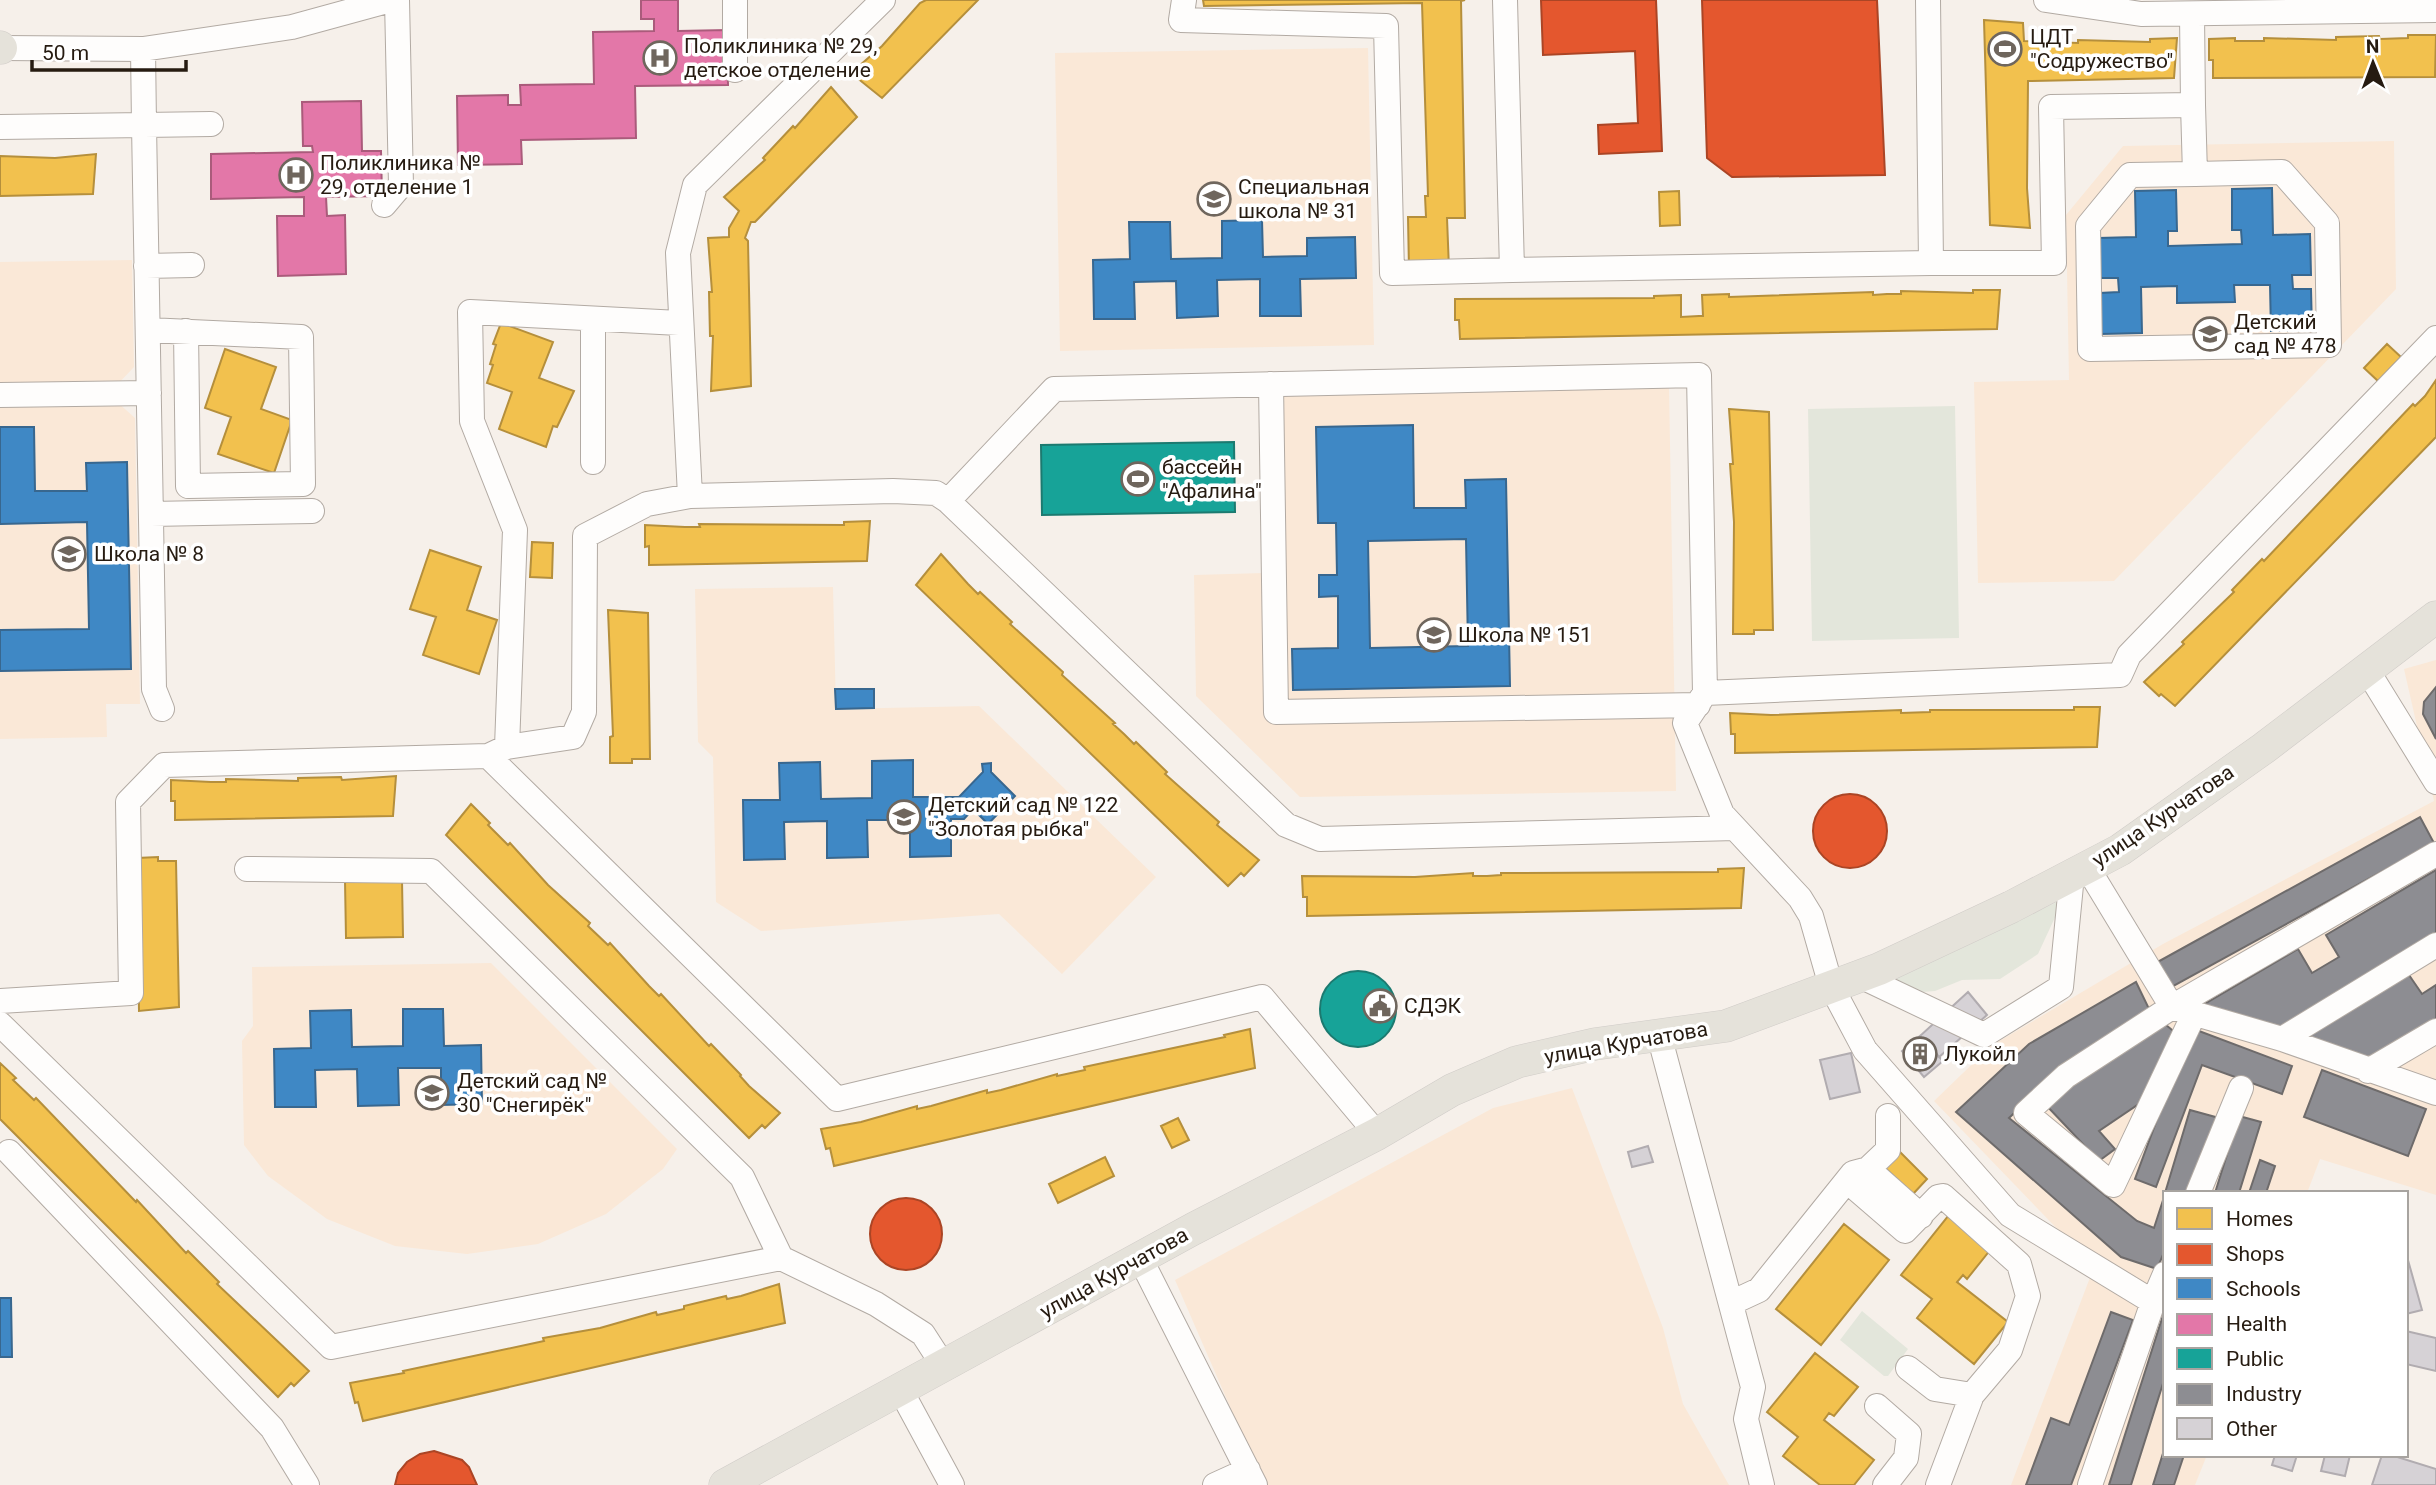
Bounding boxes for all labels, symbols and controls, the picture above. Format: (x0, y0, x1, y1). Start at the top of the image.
place label: ЦДТ "Содружество" (2030, 25, 2173, 73)
scale bar (32, 28, 186, 72)
north arrow (2338, 28, 2408, 98)
sports icon: ЦДТ "Содружество" (1986, 30, 2024, 68)
place label: Поликлиника № 29, детское отделение (684, 34, 877, 82)
text: N (2366, 35, 2380, 58)
hospital icon: Поликлиника № 29, детское отделение (641, 39, 679, 77)
text: 50 m (42, 41, 89, 65)
place label: Поликлиника № 29, отделение 1 (320, 151, 480, 199)
hospital icon: Поликлиника № 29, отделение 1 (277, 156, 315, 194)
place label: Специальная школа № 31 (1238, 175, 1370, 223)
school or university icon: Специальная школа № 31 (1195, 180, 1233, 218)
place label: Детский сад № 478 (2234, 310, 2337, 358)
school or university icon: Детский сад № 478 (2191, 315, 2229, 353)
place label: бассейн "Афалина" (1162, 455, 1262, 503)
sports icon: бассейн "Афалина" (1119, 460, 1157, 498)
school or university icon: Школа № 8 (50, 535, 88, 573)
place label: Школа № 8 (94, 542, 204, 566)
school or university icon: Школа № 151 (1415, 616, 1453, 654)
place label: Школа № 151 (1458, 623, 1592, 647)
street label: улица Курчатова (2088, 760, 2238, 872)
place label: Детский сад № 122 "Золотая рыбка" (928, 793, 1119, 841)
school or university icon: Детский сад № 122 "Золотая рыбка" (885, 798, 923, 836)
public building icon: СДЭК (1361, 987, 1399, 1025)
place label: СДЭК (1404, 994, 1462, 1018)
street label: улица Курчатова (1542, 1017, 1710, 1069)
building icon: Лукойл (1901, 1035, 1939, 1073)
place label: Лукойл (1944, 1042, 2016, 1066)
place label: Детский сад № 30 "Снегирёк" (457, 1069, 607, 1117)
school or university icon: Детский сад № 30 "Снегирёк" (413, 1074, 451, 1112)
legend (2163, 1191, 2408, 1457)
text: Homes (2226, 1207, 2293, 1231)
street label: улица Курчатова (1036, 1222, 1192, 1324)
text: Shops (2226, 1242, 2285, 1266)
text: Schools (2226, 1277, 2301, 1301)
text: Health (2226, 1312, 2287, 1336)
text: Public (2226, 1347, 2284, 1371)
text: Industry (2226, 1382, 2302, 1406)
text: Other (2226, 1417, 2277, 1441)

